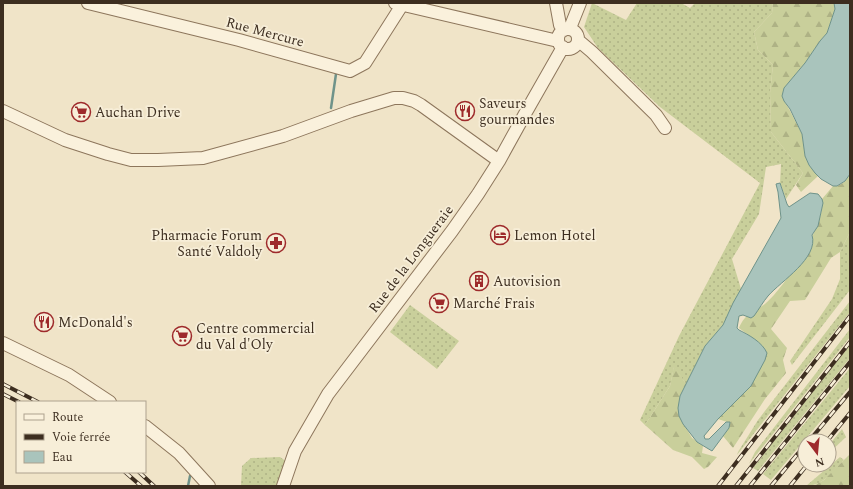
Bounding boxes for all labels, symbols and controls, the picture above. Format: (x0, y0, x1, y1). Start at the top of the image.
street label: Rue Mercure (224, 11, 307, 53)
place label: Saveurs gourmandes (479, 93, 555, 130)
restaurant icon: Saveurs gourmandes (454, 100, 476, 122)
supermarket icon: Auchan Drive (70, 101, 92, 123)
place label: Auchan Drive (95, 102, 181, 123)
street label: Rue de la Longueraie (363, 200, 459, 317)
hotel icon: Lemon Hotel (489, 224, 511, 246)
place label: Pharmacie Forum Santé Valdoly (151, 225, 263, 262)
place label: Lemon Hotel (514, 225, 596, 246)
pharmacy icon: Pharmacie Forum Santé Valdoly (265, 232, 287, 254)
building icon: Autovision (468, 270, 490, 292)
place label: Autovision (493, 271, 561, 292)
supermarket icon: Marché Frais (428, 292, 450, 314)
place label: Marché Frais (453, 293, 535, 314)
restaurant icon: McDonald's (33, 311, 55, 333)
place label: McDonald's (58, 312, 133, 333)
place label: Centre commercial du Val d'Oly (196, 318, 315, 355)
supermarket icon: Centre commercial du Val d'Oly (171, 325, 193, 347)
legend (16, 401, 146, 473)
text: Route (52, 408, 83, 427)
text: Voie ferrée (52, 428, 111, 447)
north arrow (797, 433, 837, 473)
text: Eau (52, 448, 73, 467)
text: N (813, 453, 826, 472)

